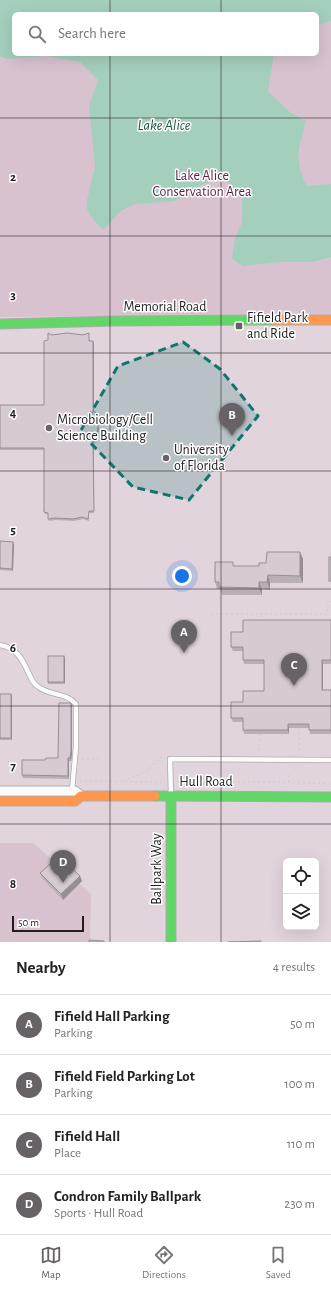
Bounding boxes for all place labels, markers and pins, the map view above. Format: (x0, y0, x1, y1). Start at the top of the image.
place label: Fifield Park and Ride (247, 311, 308, 341)
marker: Fifield Park and Ride (234, 321, 244, 331)
pin: B (219, 403, 245, 436)
place label: Microbiology/Cell Science Building (57, 413, 153, 443)
marker: Microbiology/Cell Science Building (44, 423, 54, 433)
place label: University of Florida (174, 443, 229, 473)
marker: University of Florida (161, 453, 171, 463)
pin: A (171, 620, 197, 653)
pin: C (281, 653, 307, 686)
pin: D (50, 850, 76, 883)

